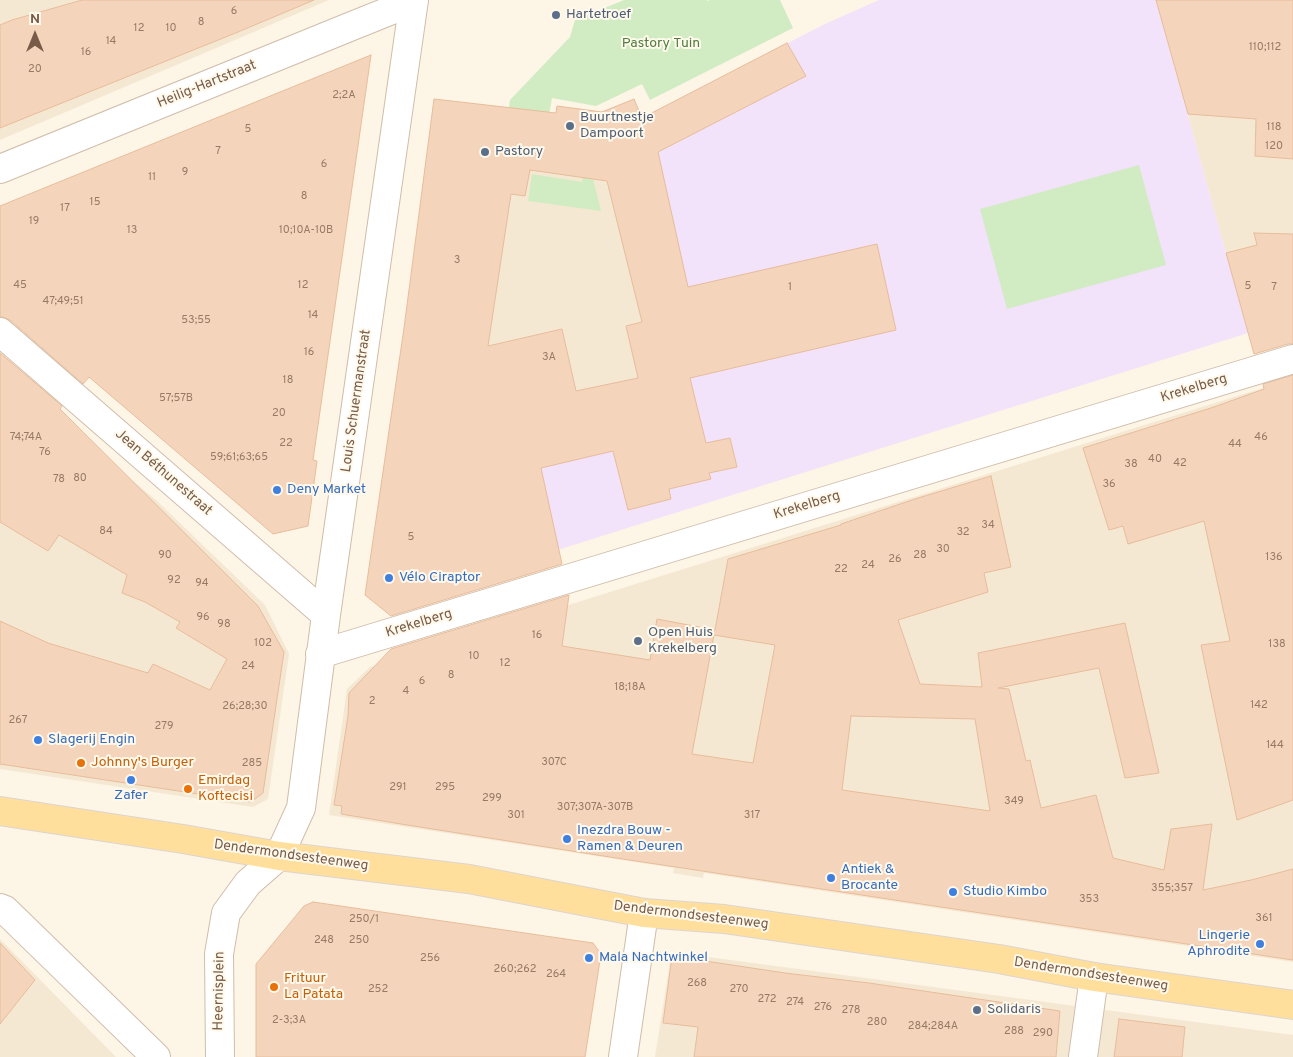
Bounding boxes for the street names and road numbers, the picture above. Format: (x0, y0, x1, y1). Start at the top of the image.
street label: Heilig-Hartstraat (155, 57, 259, 113)
street label: Louis Schuermanstraat (339, 328, 375, 474)
street label: Krekelberg (1159, 371, 1229, 407)
street label: Jean Béthunestraat (111, 426, 215, 520)
street label: Krekelberg (772, 488, 842, 524)
street label: Krekelberg (384, 606, 454, 642)
street label: Dendermondsesteenweg (213, 837, 369, 875)
street label: Dendermondsesteenweg (613, 898, 769, 934)
street label: Heernisplein (211, 951, 229, 1031)
street label: Dendermondsesteenweg (1013, 955, 1169, 995)

